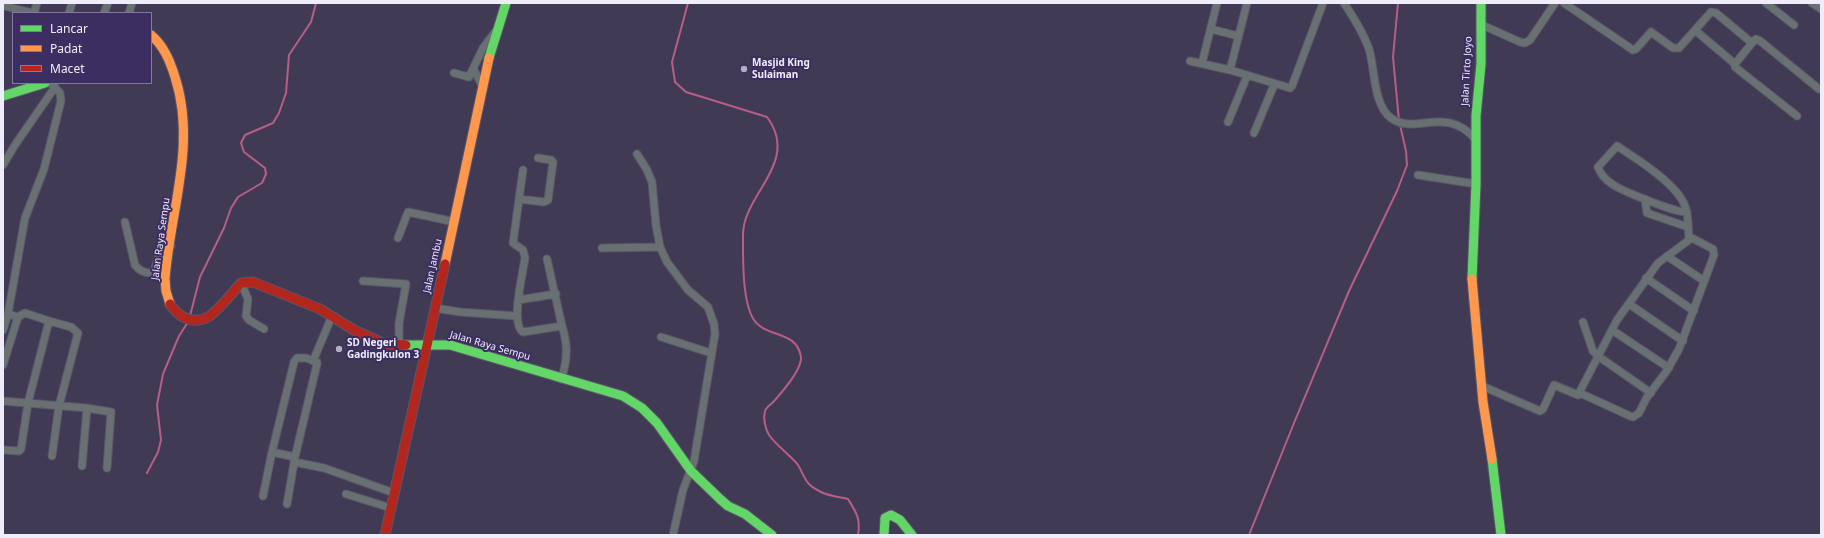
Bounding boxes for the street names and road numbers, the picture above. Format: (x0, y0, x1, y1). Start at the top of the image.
street label: Jalan Tirto Joyo (1459, 36, 1475, 106)
street label: Jalan Raya Sempu (149, 197, 173, 281)
street label: Jalan Jambu (421, 238, 445, 294)
street label: Jalan Raya Sempu (448, 329, 532, 363)

